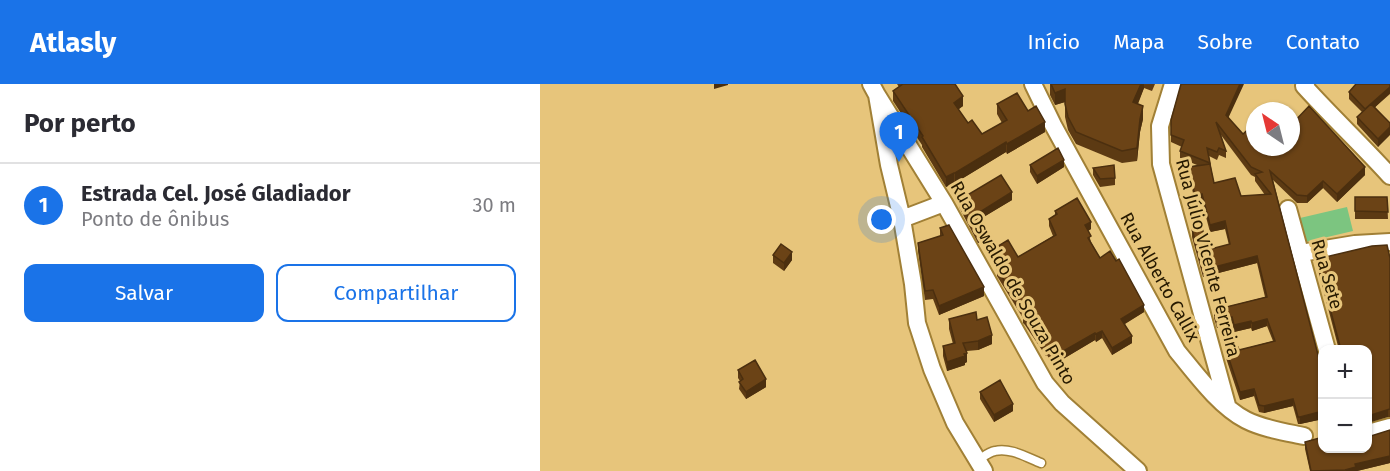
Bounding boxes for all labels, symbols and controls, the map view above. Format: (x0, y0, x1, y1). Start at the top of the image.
text: Atlasly (30, 26, 116, 59)
text: Início (1027, 29, 1080, 55)
text: Mapa (1113, 29, 1165, 55)
text: Sobre (1198, 29, 1253, 55)
text: Contato (1286, 29, 1360, 55)
north arrow (1246, 102, 1300, 156)
text: Por perto (24, 108, 136, 139)
pin: 1 (880, 112, 918, 162)
street label: Rua Júlio Vicente Ferreira (1171, 156, 1245, 360)
street label: Rua Oswaldo de Souza Pinto (946, 177, 1080, 389)
text: Estrada Cel. José Gladiador (81, 180, 351, 207)
text: 1 (39, 193, 48, 217)
text: 30 m (472, 193, 516, 217)
your location (867, 205, 896, 234)
text: Ponto de ônibus (81, 207, 229, 231)
street label: Rua Alberto Callix (1115, 209, 1205, 346)
street label: Rua Sete (1307, 237, 1347, 311)
button: Salvar (24, 264, 264, 322)
button: Compartilhar (276, 264, 516, 322)
map controls (1318, 345, 1372, 453)
button: + (1318, 345, 1372, 399)
button: − (1318, 399, 1372, 453)

